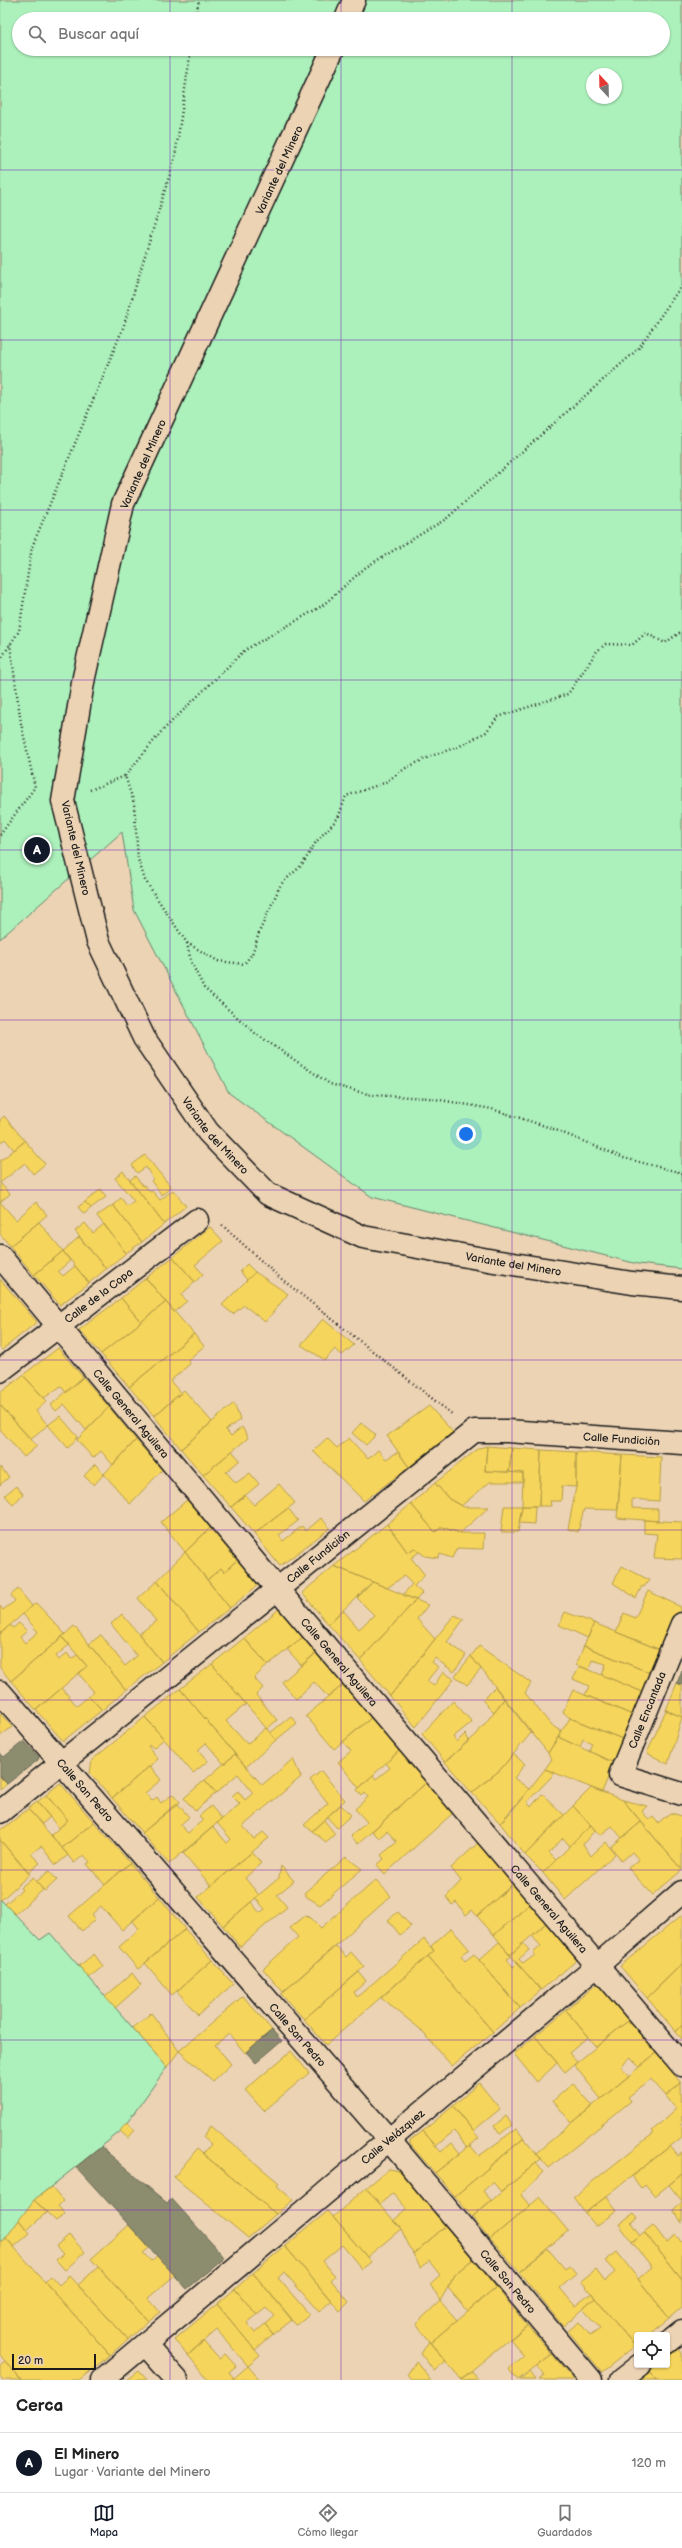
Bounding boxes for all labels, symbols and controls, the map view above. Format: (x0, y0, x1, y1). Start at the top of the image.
search box (12, 12, 670, 56)
icon: search (26, 23, 48, 45)
text: Buscar aquí (58, 25, 139, 44)
north arrow (586, 68, 622, 104)
street label: Variante del Minero (253, 124, 306, 217)
street label: Variante del Minero (118, 417, 169, 511)
street label: Variante del Minero (58, 800, 93, 897)
pin: A (24, 835, 50, 865)
street label: Variante del Minero (179, 1095, 251, 1177)
your location (456, 1124, 476, 1144)
street label: Variante del Minero (464, 1250, 562, 1279)
street label: Calle de la Copa (62, 1266, 135, 1326)
street label: Calle General Aguilera (90, 1367, 172, 1461)
street label: Calle Fundición (583, 1430, 660, 1448)
street label: Calle Fundición (284, 1528, 352, 1586)
street label: Calle General Aguilera (298, 1615, 380, 1709)
street label: Calle Encantada (626, 1670, 669, 1751)
street label: Calle San Pedro (54, 1756, 116, 1825)
street label: Calle General Aguilera (508, 1862, 590, 1956)
street label: Calle San Pedro (266, 2001, 328, 2069)
street label: Calle Velázquez (359, 2106, 428, 2167)
street label: Calle San Pedro (477, 2247, 538, 2316)
map controls (634, 2332, 670, 2368)
button: locate (634, 2332, 670, 2368)
scale bar (12, 2352, 96, 2371)
text: 20 m (18, 2354, 43, 2367)
text: Cerca (16, 2396, 63, 2416)
text: El Minero (54, 2445, 119, 2464)
text: A (25, 2455, 33, 2471)
text: 120 m (631, 2455, 666, 2471)
text: Lugar · Variante del Minero (54, 2464, 211, 2480)
tab: Mapa (90, 2502, 118, 2539)
tab: Cómo llegar (298, 2502, 358, 2539)
tab: Guardados (537, 2502, 592, 2539)

